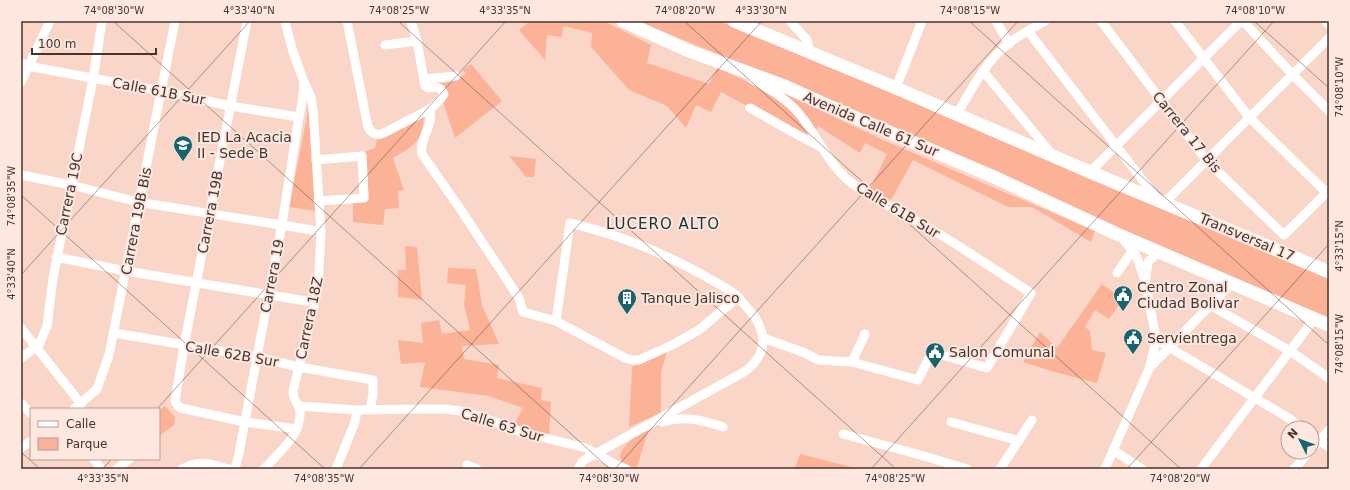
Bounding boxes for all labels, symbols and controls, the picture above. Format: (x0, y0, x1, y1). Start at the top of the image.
text: 74°08'30"W (84, 5, 144, 16)
text: 4°33'40"N (223, 5, 275, 16)
text: 74°08'25"W (369, 5, 429, 16)
text: 4°33'35"N (479, 5, 531, 16)
text: 74°08'20"W (655, 5, 715, 16)
text: 4°33'30"N (735, 5, 787, 16)
text: 74°08'15"W (940, 5, 1000, 16)
text: 74°08'10"W (1225, 5, 1285, 16)
scale bar (32, 30, 156, 56)
text: 100 m (38, 37, 76, 51)
text: 74°08'10"W (1334, 57, 1345, 117)
street label: Calle 61B Sur (111, 74, 207, 108)
street label: Avenida Calle 61 Sur (801, 88, 941, 160)
street label: Carrera 17 Bis (1149, 88, 1225, 176)
place label: IED La Acacia II - Sede B (197, 129, 292, 161)
school or university icon: IED La Acacia II - Sede B (172, 134, 194, 162)
street label: Carrera 19C (52, 151, 86, 237)
text: 74°08'35"W (6, 166, 17, 226)
street label: Carrera 19B Bis (118, 166, 154, 276)
street label: Carrera 19B (194, 169, 226, 255)
street label: Calle 61B Sur (853, 179, 943, 241)
street label: Transversal 17 (1196, 209, 1297, 264)
district label: LUCERO ALTO (606, 215, 720, 233)
text: 4°33'15"N (1334, 220, 1345, 272)
street label: Carrera 19 (257, 238, 287, 314)
text: 4°33'40"N (6, 248, 17, 300)
street label: Carrera 18Z (292, 275, 326, 361)
place label: Centro Zonal Ciudad Bolivar (1137, 279, 1239, 311)
public building icon: Centro Zonal Ciudad Bolivar (1112, 284, 1134, 312)
building icon: Tanque Jalisco (616, 287, 638, 315)
place label: Tanque Jalisco (640, 290, 740, 306)
text: 74°08'15"W (1334, 314, 1345, 374)
public building icon: Servientrega (1122, 327, 1144, 355)
place label: Servientrega (1147, 330, 1237, 346)
street label: Calle 62B Sur (184, 338, 280, 370)
public building icon: Salon Comunal (924, 341, 946, 369)
place label: Salon Comunal (949, 344, 1054, 360)
street label: Calle 63 Sur (459, 405, 545, 445)
legend (30, 408, 160, 460)
text: Calle (66, 417, 96, 431)
north arrow (1280, 420, 1320, 460)
text: N (1285, 426, 1301, 441)
text: Parque (66, 437, 107, 451)
text: 4°33'35"N (77, 473, 129, 484)
text: 74°08'35"W (294, 473, 354, 484)
text: 74°08'30"W (579, 473, 639, 484)
text: 74°08'25"W (865, 473, 925, 484)
text: 74°08'20"W (1150, 473, 1210, 484)

